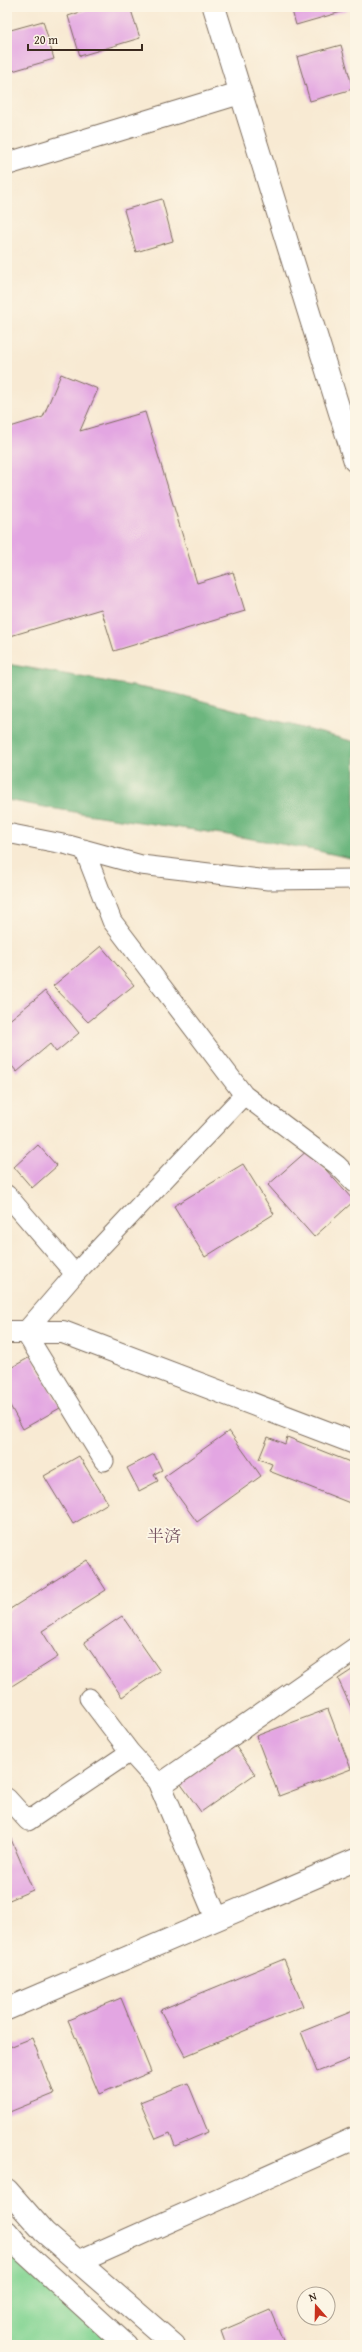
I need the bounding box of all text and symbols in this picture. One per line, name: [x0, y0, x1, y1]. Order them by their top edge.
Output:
scale bar: [28, 26, 142, 52]
text: 20 m: [34, 31, 58, 48]
district label: 半済: [147, 1523, 181, 1548]
north arrow: [296, 2286, 336, 2326]
text: N: [306, 2288, 319, 2305]

